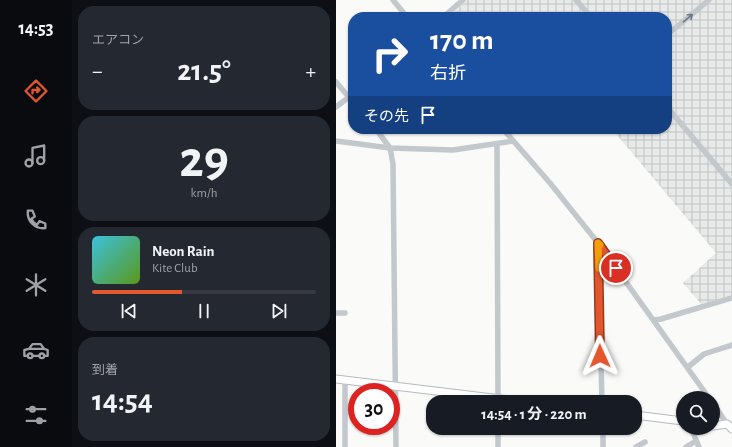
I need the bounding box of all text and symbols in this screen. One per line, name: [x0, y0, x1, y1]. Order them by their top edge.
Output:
one-way arrow: [683, 13, 693, 22]
text: 14:53: [18, 20, 54, 38]
text: 170 m: [430, 27, 494, 55]
icon: right: [364, 28, 416, 80]
text: エアコン: [92, 34, 144, 47]
text: 21.5°: [177, 56, 231, 86]
text: −: [92, 60, 103, 82]
text: +: [305, 60, 316, 82]
text: 右折: [430, 65, 466, 83]
icon: directions: [22, 77, 50, 105]
icon: arrive: [417, 104, 439, 126]
text: その先: [364, 109, 409, 124]
text: 29: [179, 134, 229, 186]
icon: music: [22, 142, 50, 170]
text: km/h: [191, 187, 217, 200]
icon: phone: [22, 206, 50, 234]
text: Neon Rain: [152, 244, 214, 259]
pin: [599, 251, 633, 285]
icon: arrive: [605, 257, 627, 279]
text: Kite Club: [152, 262, 198, 275]
icon: climate: [22, 271, 50, 299]
icon: previous: [118, 300, 140, 322]
icon: pause: [193, 300, 215, 322]
icon: next: [268, 300, 290, 322]
position arrow: [579, 335, 621, 377]
icon: car: [22, 336, 50, 364]
text: 到着: [92, 364, 118, 377]
speed limit sign: 30: [348, 383, 400, 435]
text: 14:54: [92, 386, 153, 416]
map controls: [676, 391, 720, 435]
button: search: [676, 391, 720, 435]
icon: filters: [22, 401, 50, 429]
text: 14:54 · 1 分 · 220 m: [481, 407, 587, 422]

